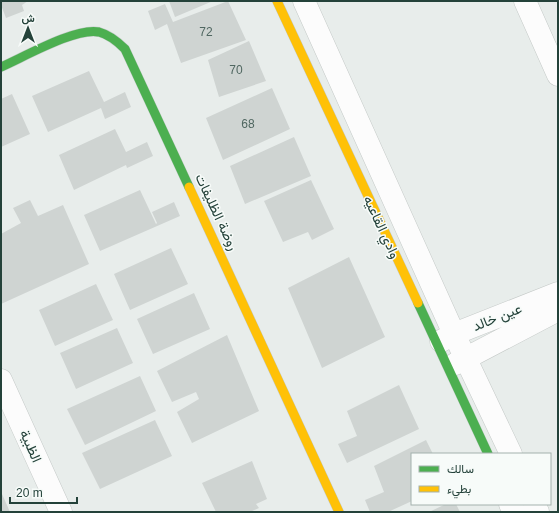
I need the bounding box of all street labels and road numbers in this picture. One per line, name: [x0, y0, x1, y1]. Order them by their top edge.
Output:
street label: روضة الظليفات: [191, 171, 242, 254]
street label: وادي القاعيه: [357, 193, 404, 263]
street label: عين خالد: [470, 300, 524, 335]
street label: الظبية: [16, 427, 45, 465]

